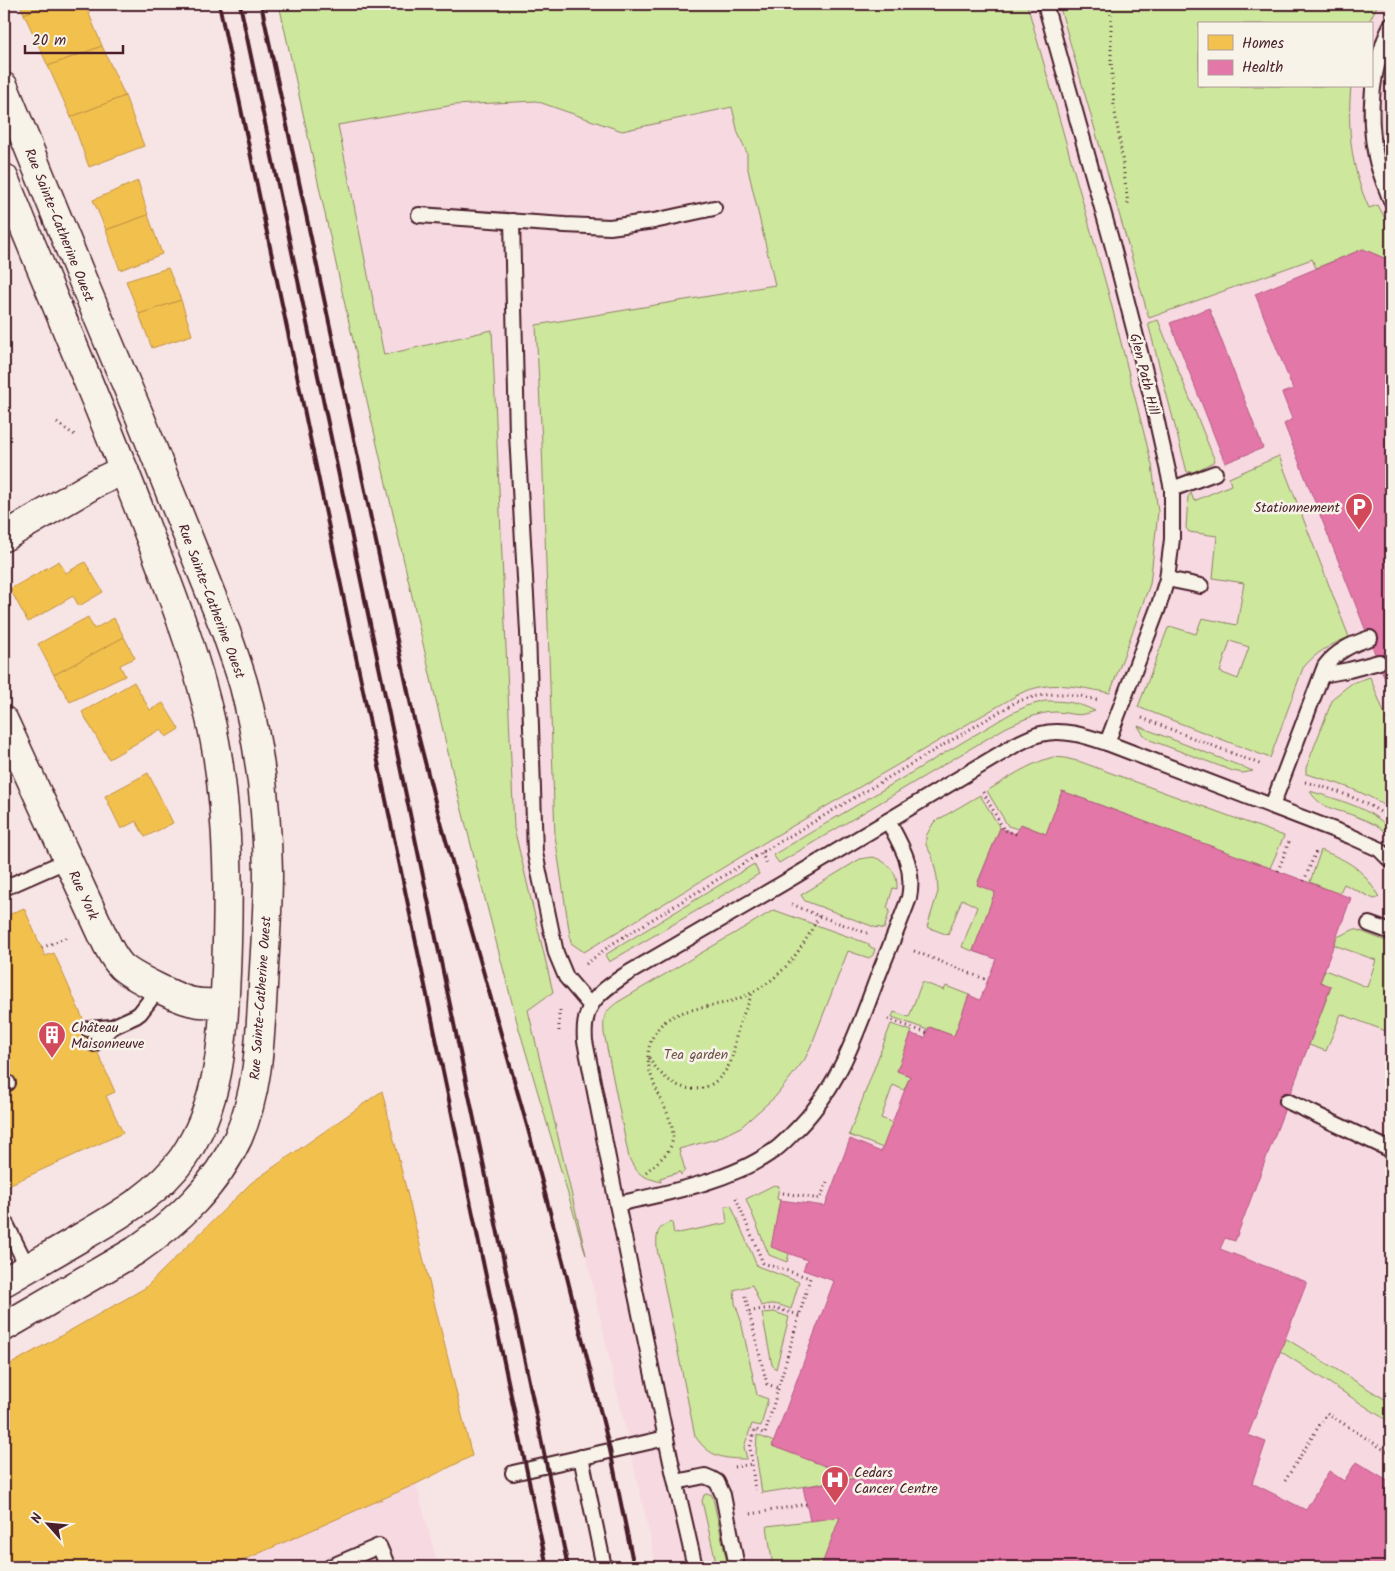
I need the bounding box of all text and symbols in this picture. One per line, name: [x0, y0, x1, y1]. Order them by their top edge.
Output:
scale bar: [25, 22, 122, 54]
legend: [1198, 22, 1372, 88]
text: 20 m: [32, 29, 66, 53]
text: Homes: [1242, 32, 1285, 56]
text: Health: [1242, 56, 1283, 80]
street label: Rue Sainte-Catherine Ouest: [18, 145, 100, 306]
street label: Glen Path Hill: [1123, 331, 1165, 418]
parking icon: Stationnement: [1344, 492, 1374, 531]
place label: Stationnement: [1254, 497, 1341, 519]
street label: Rue Sainte-Catherine Ouest: [171, 521, 251, 683]
street label: Rue York: [62, 867, 104, 924]
street label: Rue Sainte-Catherine Ouest: [244, 915, 278, 1081]
place label: Château Maisonneuve: [71, 1017, 145, 1055]
building icon: Château Maisonneuve: [37, 1020, 67, 1059]
park label: Tea garden: [664, 1044, 728, 1066]
place label: Cedars Cancer Centre: [854, 1462, 938, 1500]
hospital icon: Cedars Cancer Centre: [820, 1465, 850, 1504]
north arrow: [22, 1498, 72, 1548]
text: N: [25, 1509, 49, 1527]

